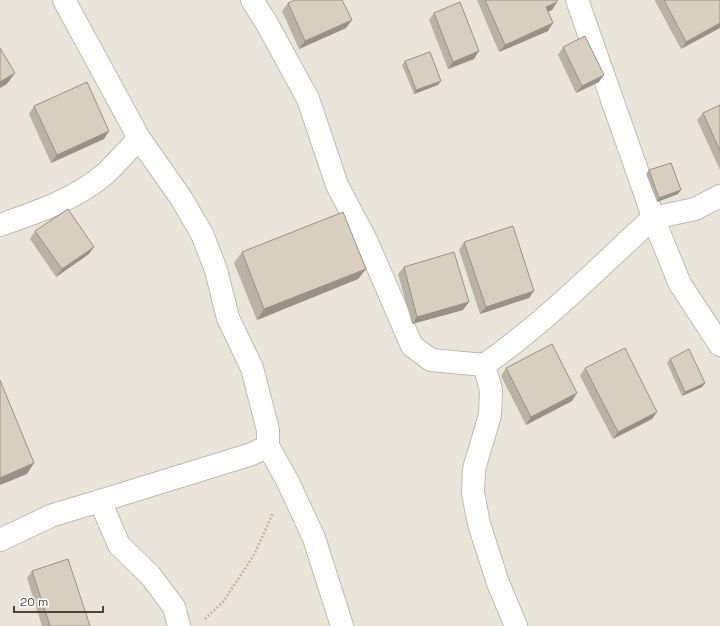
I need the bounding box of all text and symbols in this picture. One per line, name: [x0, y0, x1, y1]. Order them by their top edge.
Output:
scale bar: [14, 588, 103, 614]
text: 20 m: [20, 594, 48, 610]

